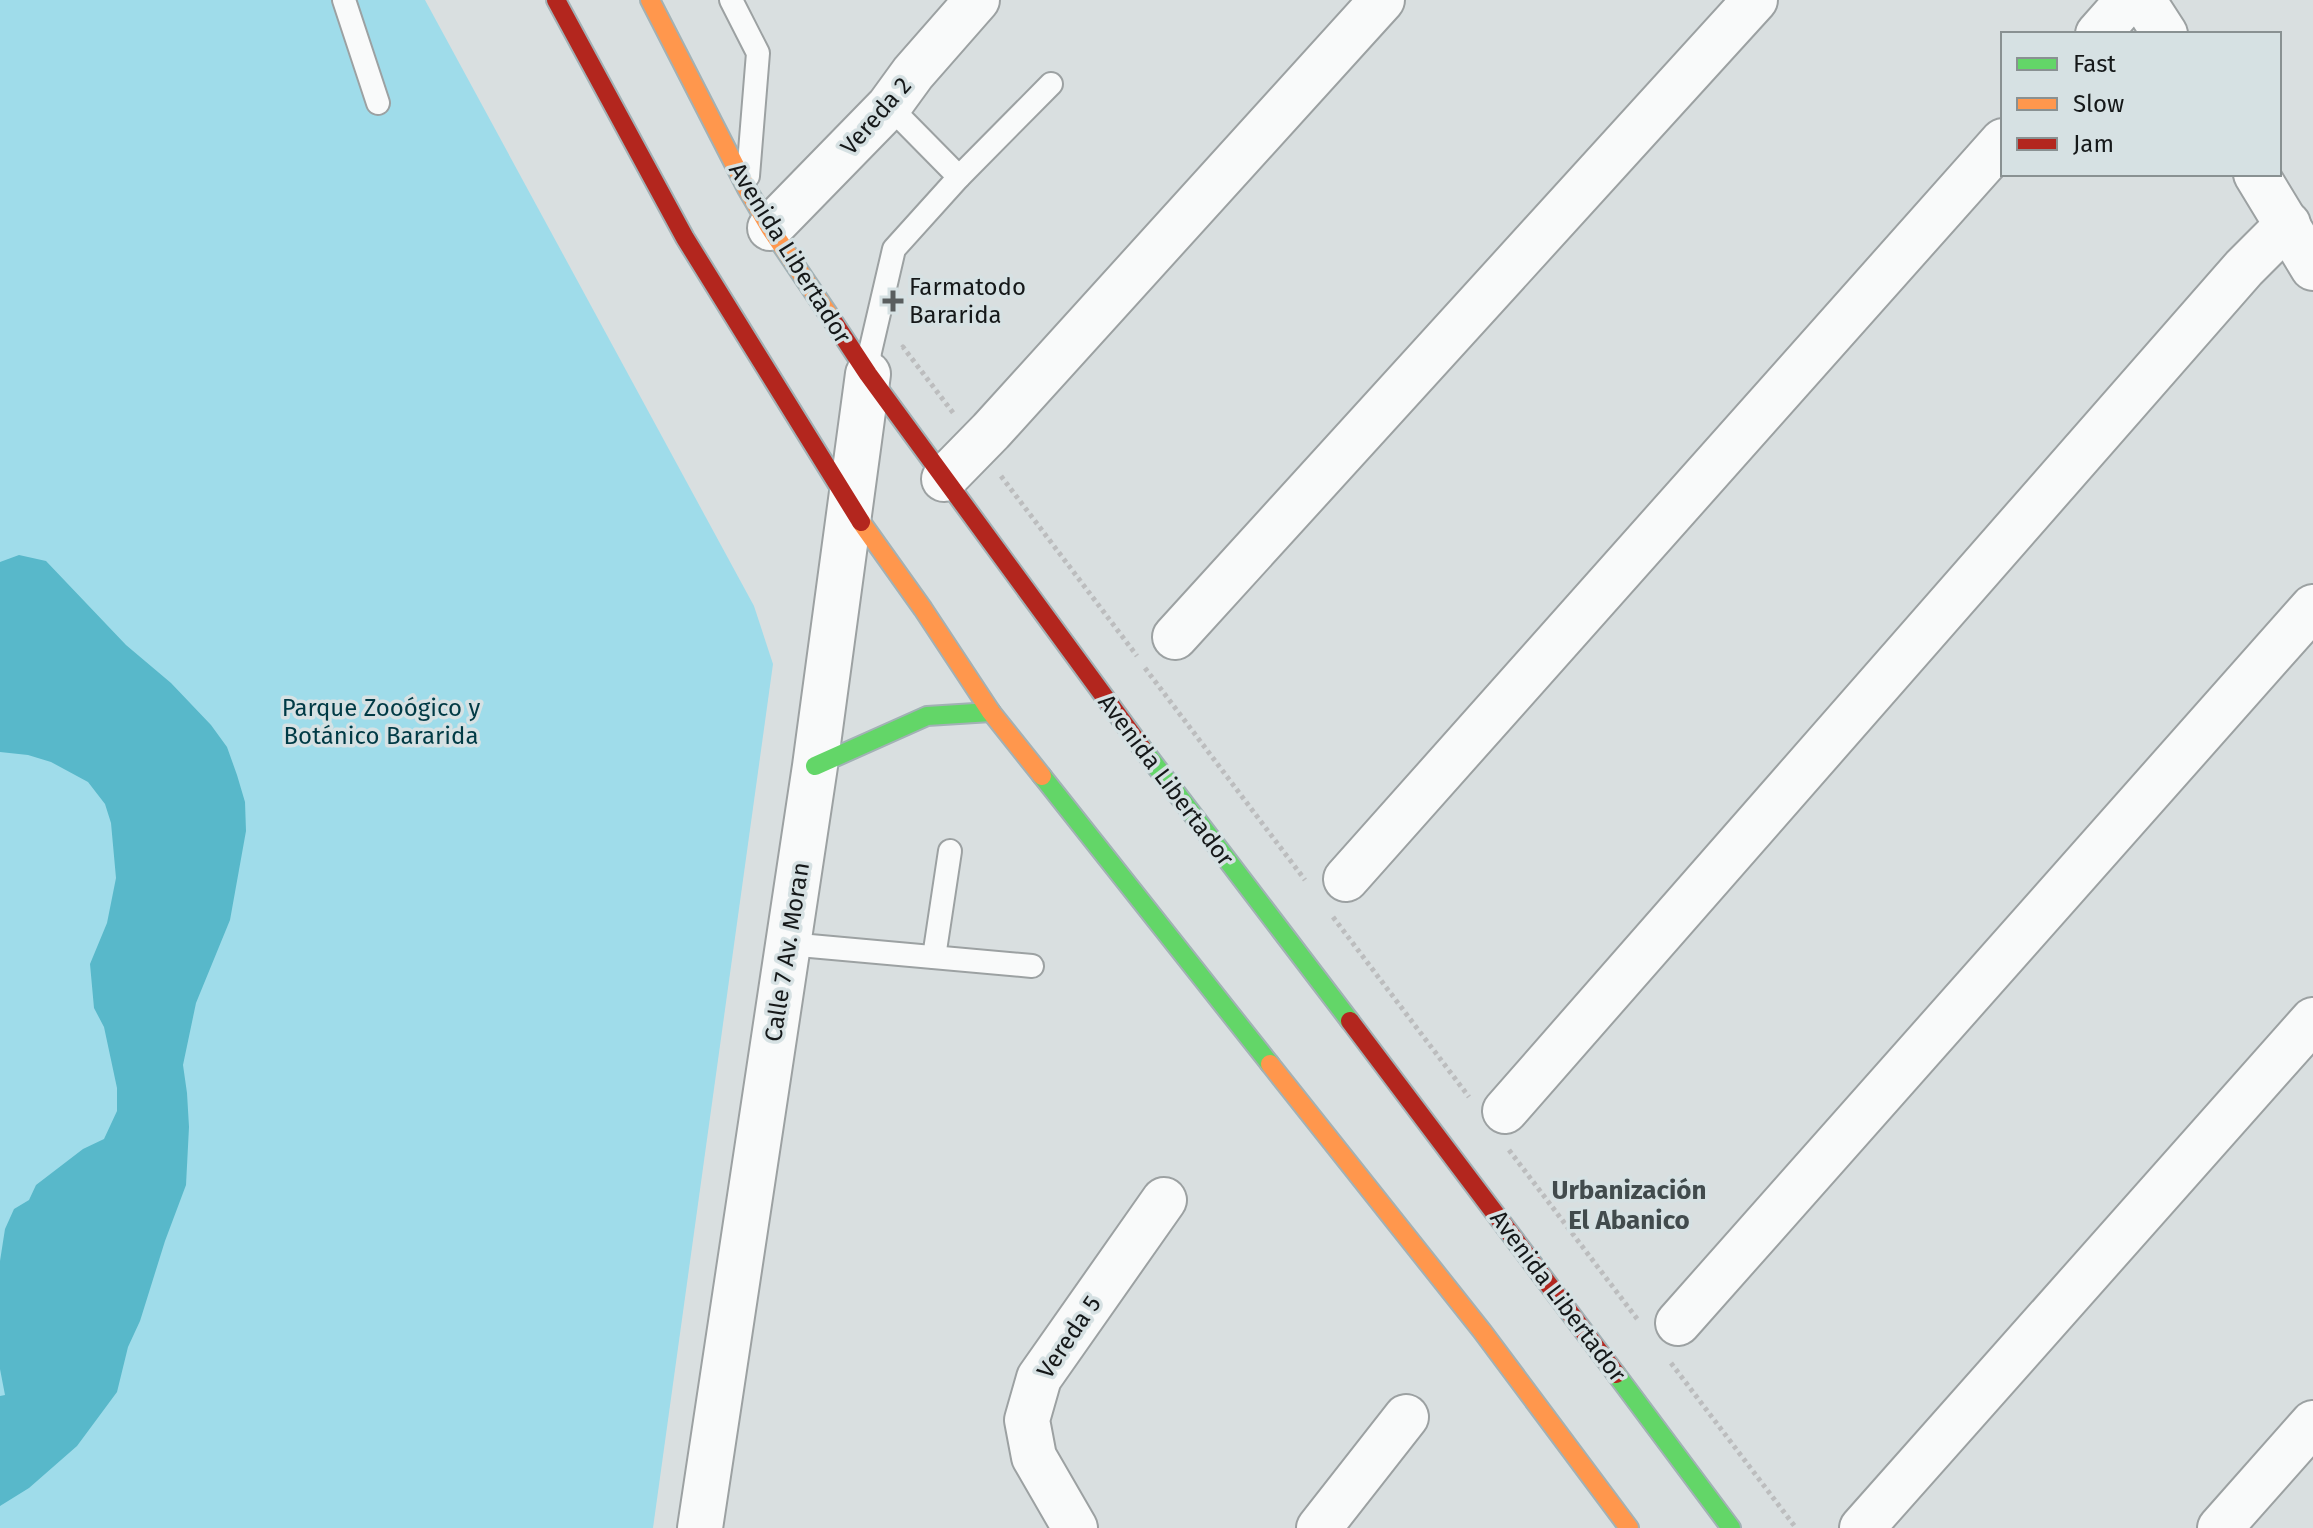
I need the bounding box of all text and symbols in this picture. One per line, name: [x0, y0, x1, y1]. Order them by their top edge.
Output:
legend: [2001, 32, 2281, 176]
text: Fast: [2073, 50, 2116, 78]
street label: Vereda 2: [835, 72, 917, 160]
text: Slow: [2073, 90, 2124, 118]
text: Jam: [2073, 130, 2114, 158]
street label: Avenida Libertador: [723, 158, 857, 349]
place label: Farmatodo Bararida: [909, 273, 1026, 329]
marker: Farmatodo Bararida: [884, 292, 902, 310]
street label: Avenida Libertador: [1092, 689, 1240, 872]
park label: Parque Zooógico y Botánico Bararida: [282, 694, 480, 750]
street label: Calle 7 Av. Moran: [759, 860, 815, 1044]
district label: Urbanización El Abanico: [1552, 1175, 1706, 1236]
street label: Avenida Libertador: [1484, 1205, 1632, 1388]
street label: Vereda 5: [1031, 1291, 1107, 1383]

